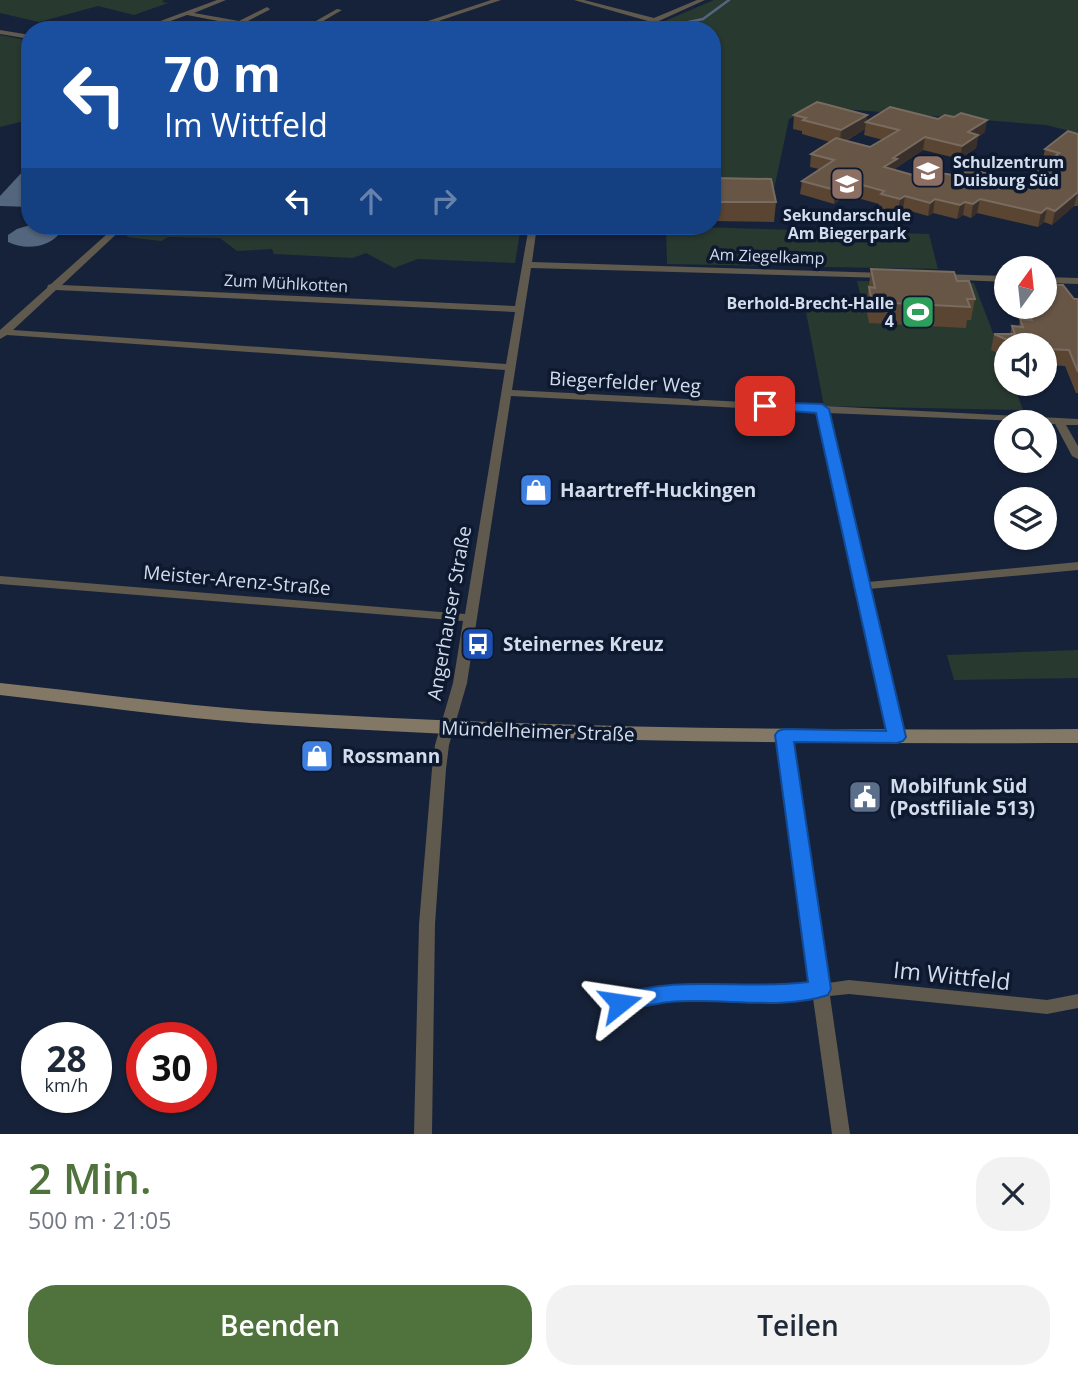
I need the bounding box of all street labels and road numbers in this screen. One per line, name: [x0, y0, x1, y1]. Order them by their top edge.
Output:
street label: Am Ziegelkamp: [709, 243, 825, 269]
street label: Zum Mühlkotten: [223, 269, 349, 297]
street label: Biegerfelder Weg: [548, 365, 702, 399]
street label: Angerhauser Straße: [421, 524, 477, 702]
street label: Meister-Arenz-Straße: [142, 559, 332, 601]
street label: Mündelheimer Straße: [441, 715, 635, 747]
street label: Im Wittfeld: [892, 953, 1012, 997]

